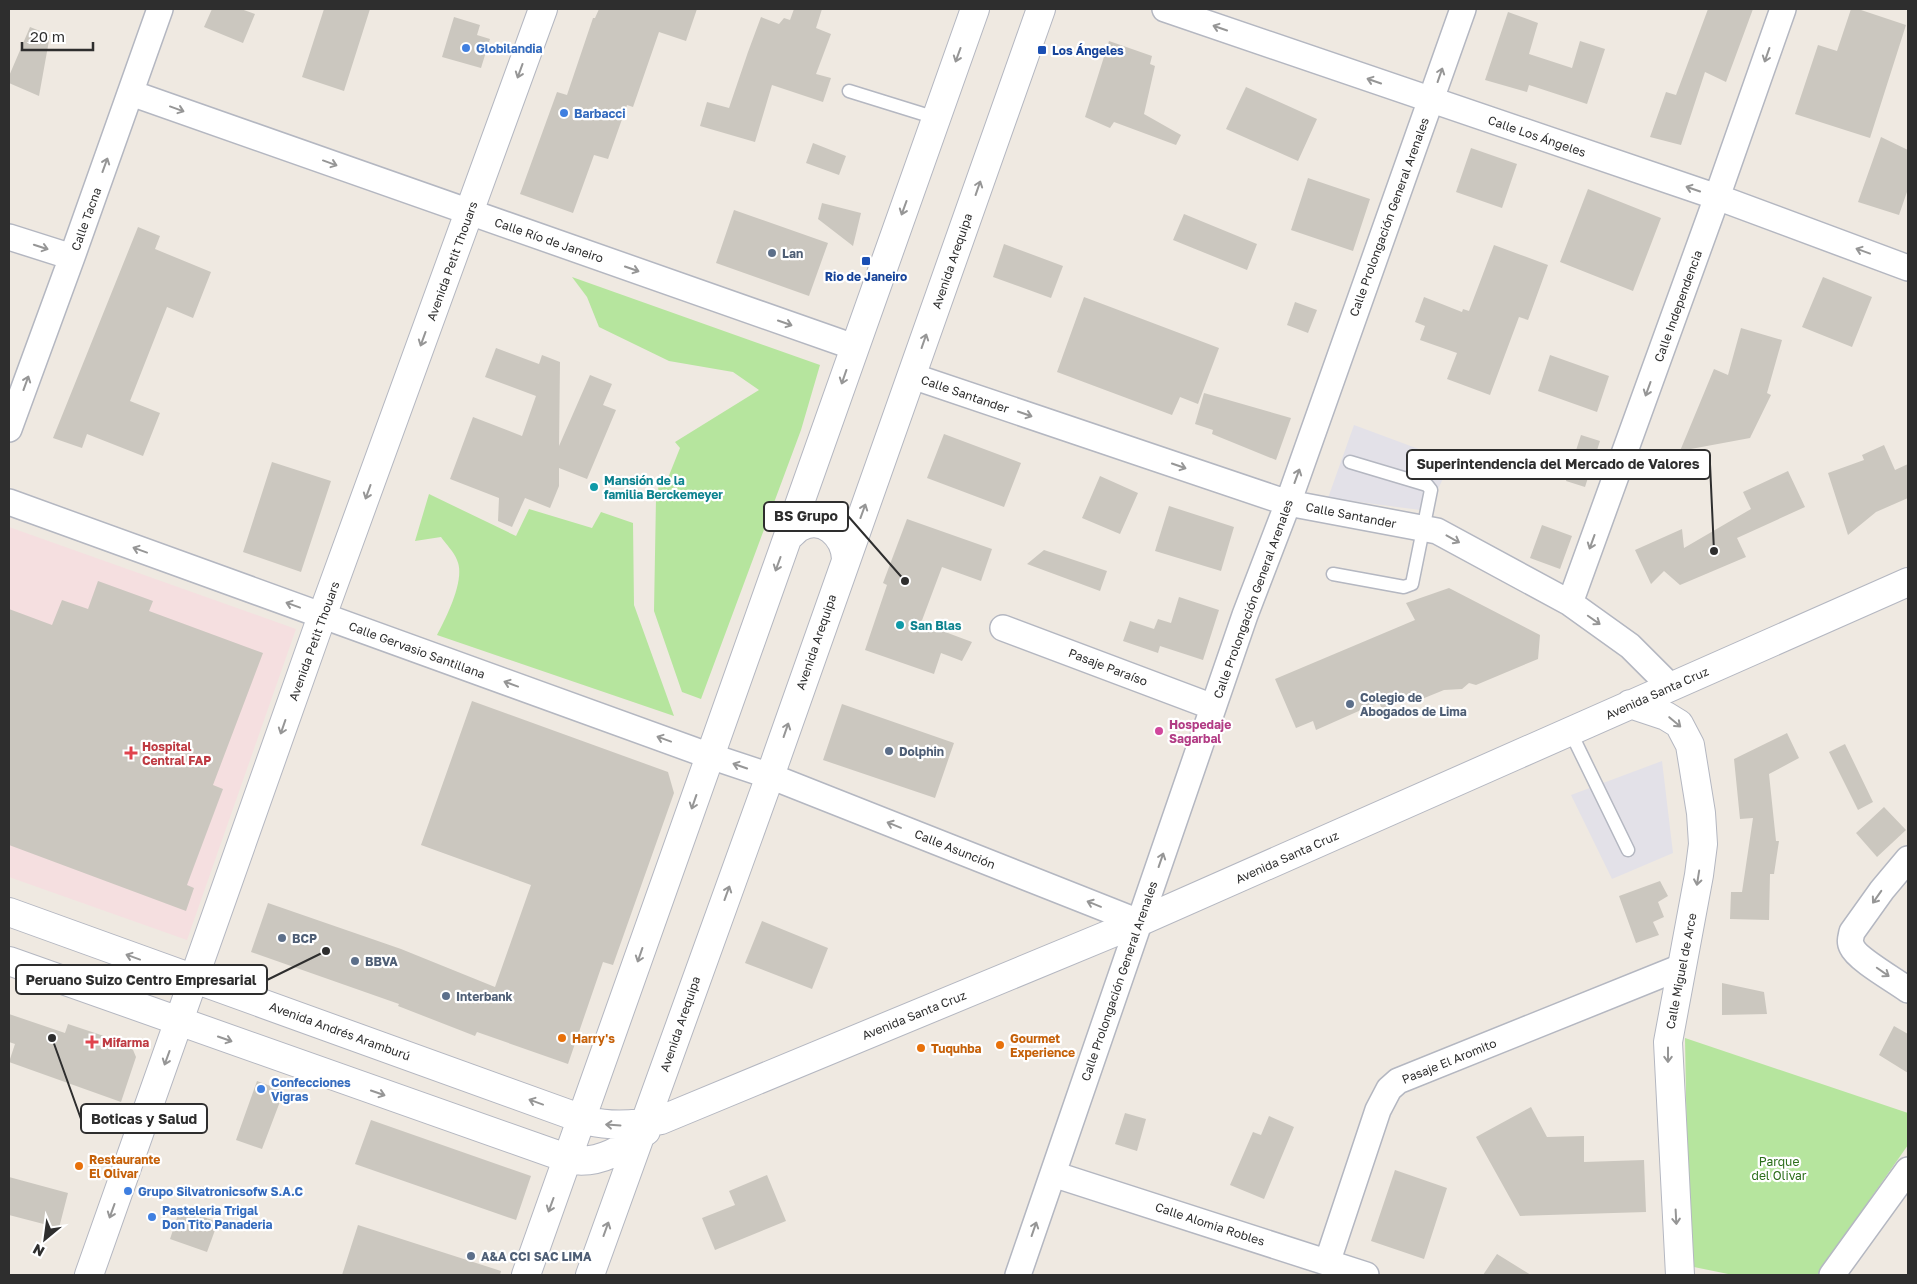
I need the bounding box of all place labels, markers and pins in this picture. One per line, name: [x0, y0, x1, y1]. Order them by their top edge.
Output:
place label: Globilandia: [476, 41, 543, 56]
marker: Globilandia: [460, 42, 472, 54]
place label: Los Ángeles: [1052, 43, 1124, 58]
marker: Los Ángeles: [1036, 44, 1048, 56]
place label: Barbacci: [574, 106, 626, 121]
marker: Barbacci: [558, 107, 570, 119]
place label: Lan: [782, 246, 803, 261]
marker: Lan: [766, 247, 778, 259]
marker: Rio de Janeiro: [860, 255, 872, 267]
place label: Rio de Janeiro: [825, 269, 907, 284]
callout: Superintendencia del Mercado de Valores: [1407, 450, 1710, 479]
place label: Mansión de la familia Berckemeyer: [604, 473, 723, 502]
marker: Mansión de la familia Berckemeyer: [588, 481, 600, 493]
callout: BS Grupo: [764, 502, 848, 531]
place label: San Blas: [910, 618, 962, 633]
marker: San Blas: [894, 619, 906, 631]
place label: Colegio de Abogados de Lima: [1360, 690, 1467, 719]
marker: Colegio de Abogados de Lima: [1344, 698, 1356, 710]
place label: Hospedaje Sagarbal: [1169, 717, 1231, 746]
marker: Hospedaje Sagarbal: [1153, 725, 1165, 737]
place label: Hospital Central FAP: [142, 739, 211, 768]
place label: Dolphin: [899, 744, 944, 759]
marker: Dolphin: [883, 745, 895, 757]
marker: Hospital Central FAP: [124, 746, 138, 760]
place label: BCP: [292, 931, 317, 946]
marker: BCP: [276, 932, 288, 944]
place label: BBVA: [365, 954, 398, 969]
marker: BBVA: [349, 955, 361, 967]
callout: Peruano Suizo Centro Empresarial: [16, 965, 267, 994]
place label: Interbank: [456, 989, 512, 1004]
marker: Interbank: [440, 990, 452, 1002]
place label: Harry's: [572, 1031, 615, 1046]
place label: Gourmet Experience: [1010, 1031, 1075, 1060]
marker: Harry's: [556, 1032, 568, 1044]
place label: Mifarma: [102, 1035, 149, 1050]
marker: Mifarma: [86, 1036, 98, 1048]
marker: Gourmet Experience: [994, 1039, 1006, 1051]
place label: Tuquhba: [931, 1041, 982, 1056]
marker: Tuquhba: [915, 1042, 927, 1054]
place label: Confecciones Vigras: [271, 1075, 351, 1104]
marker: Confecciones Vigras: [255, 1083, 267, 1095]
callout: Boticas y Salud: [81, 1104, 207, 1133]
place label: Restaurante El Olivar: [89, 1152, 160, 1181]
marker: Restaurante El Olivar: [73, 1160, 85, 1172]
place label: Grupo Silvatronicsofw S.A.C: [138, 1184, 304, 1199]
marker: Grupo Silvatronicsofw S.A.C: [122, 1185, 134, 1197]
place label: Pasteleria Trigal Don Tito Panaderia: [162, 1203, 273, 1232]
marker: Pasteleria Trigal Don Tito Panaderia: [146, 1211, 158, 1223]
place label: A&A CCI SAC LIMA: [481, 1249, 592, 1264]
marker: A&A CCI SAC LIMA: [465, 1250, 477, 1262]

